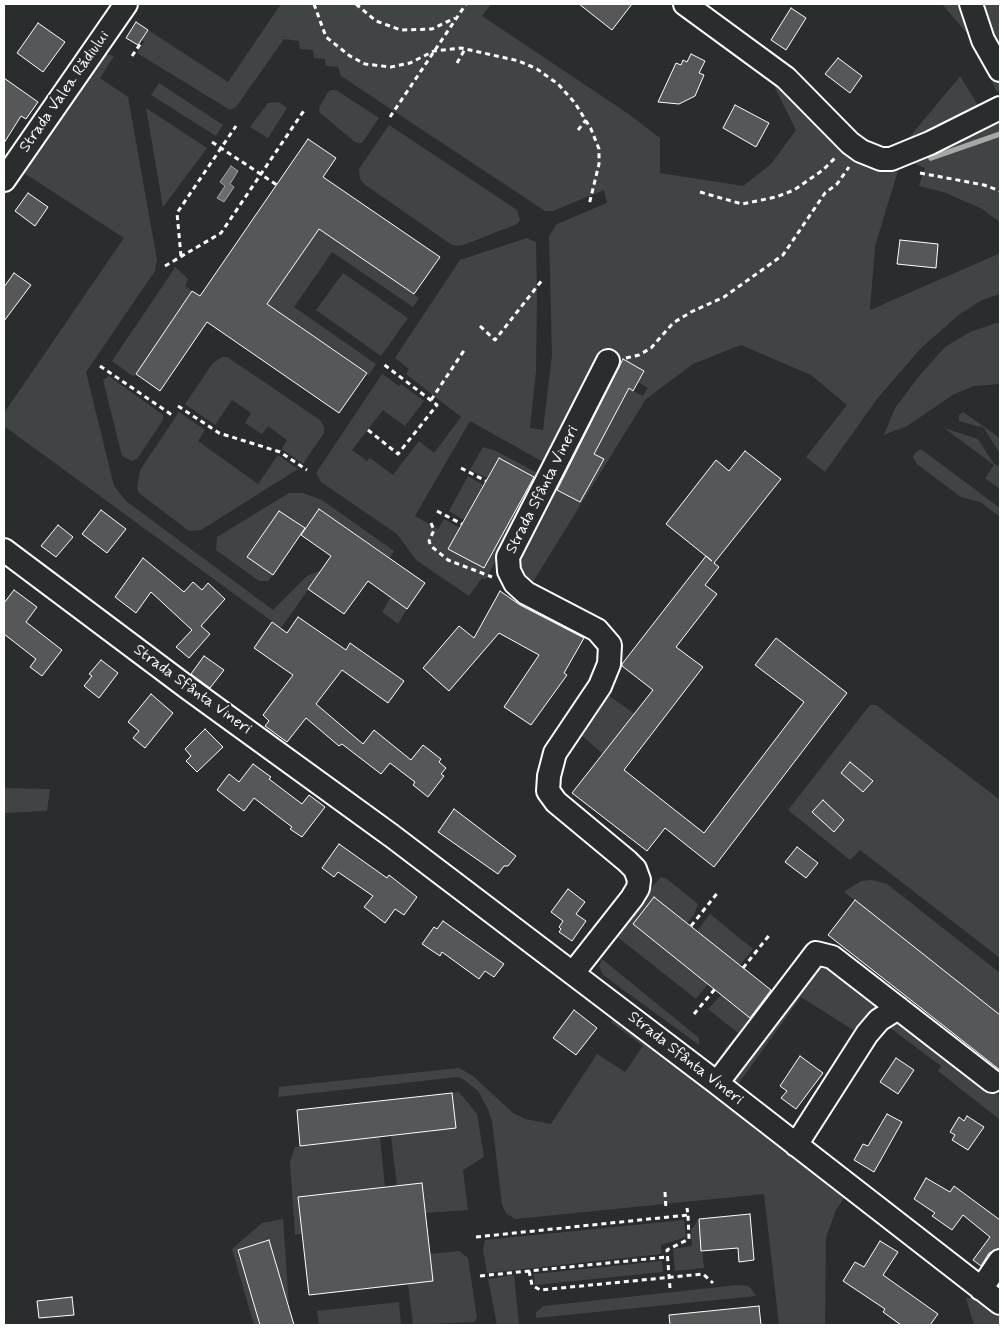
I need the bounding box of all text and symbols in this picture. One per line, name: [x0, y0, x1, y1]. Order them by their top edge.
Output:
street label: Strada Valea Rădiului: [16, 27, 114, 157]
street label: Strada Sfânta Vineri: [502, 423, 584, 557]
street label: Strada Sfânta Vineri: [129, 641, 255, 739]
street label: Strada Sfânta Vineri: [623, 1008, 747, 1110]

